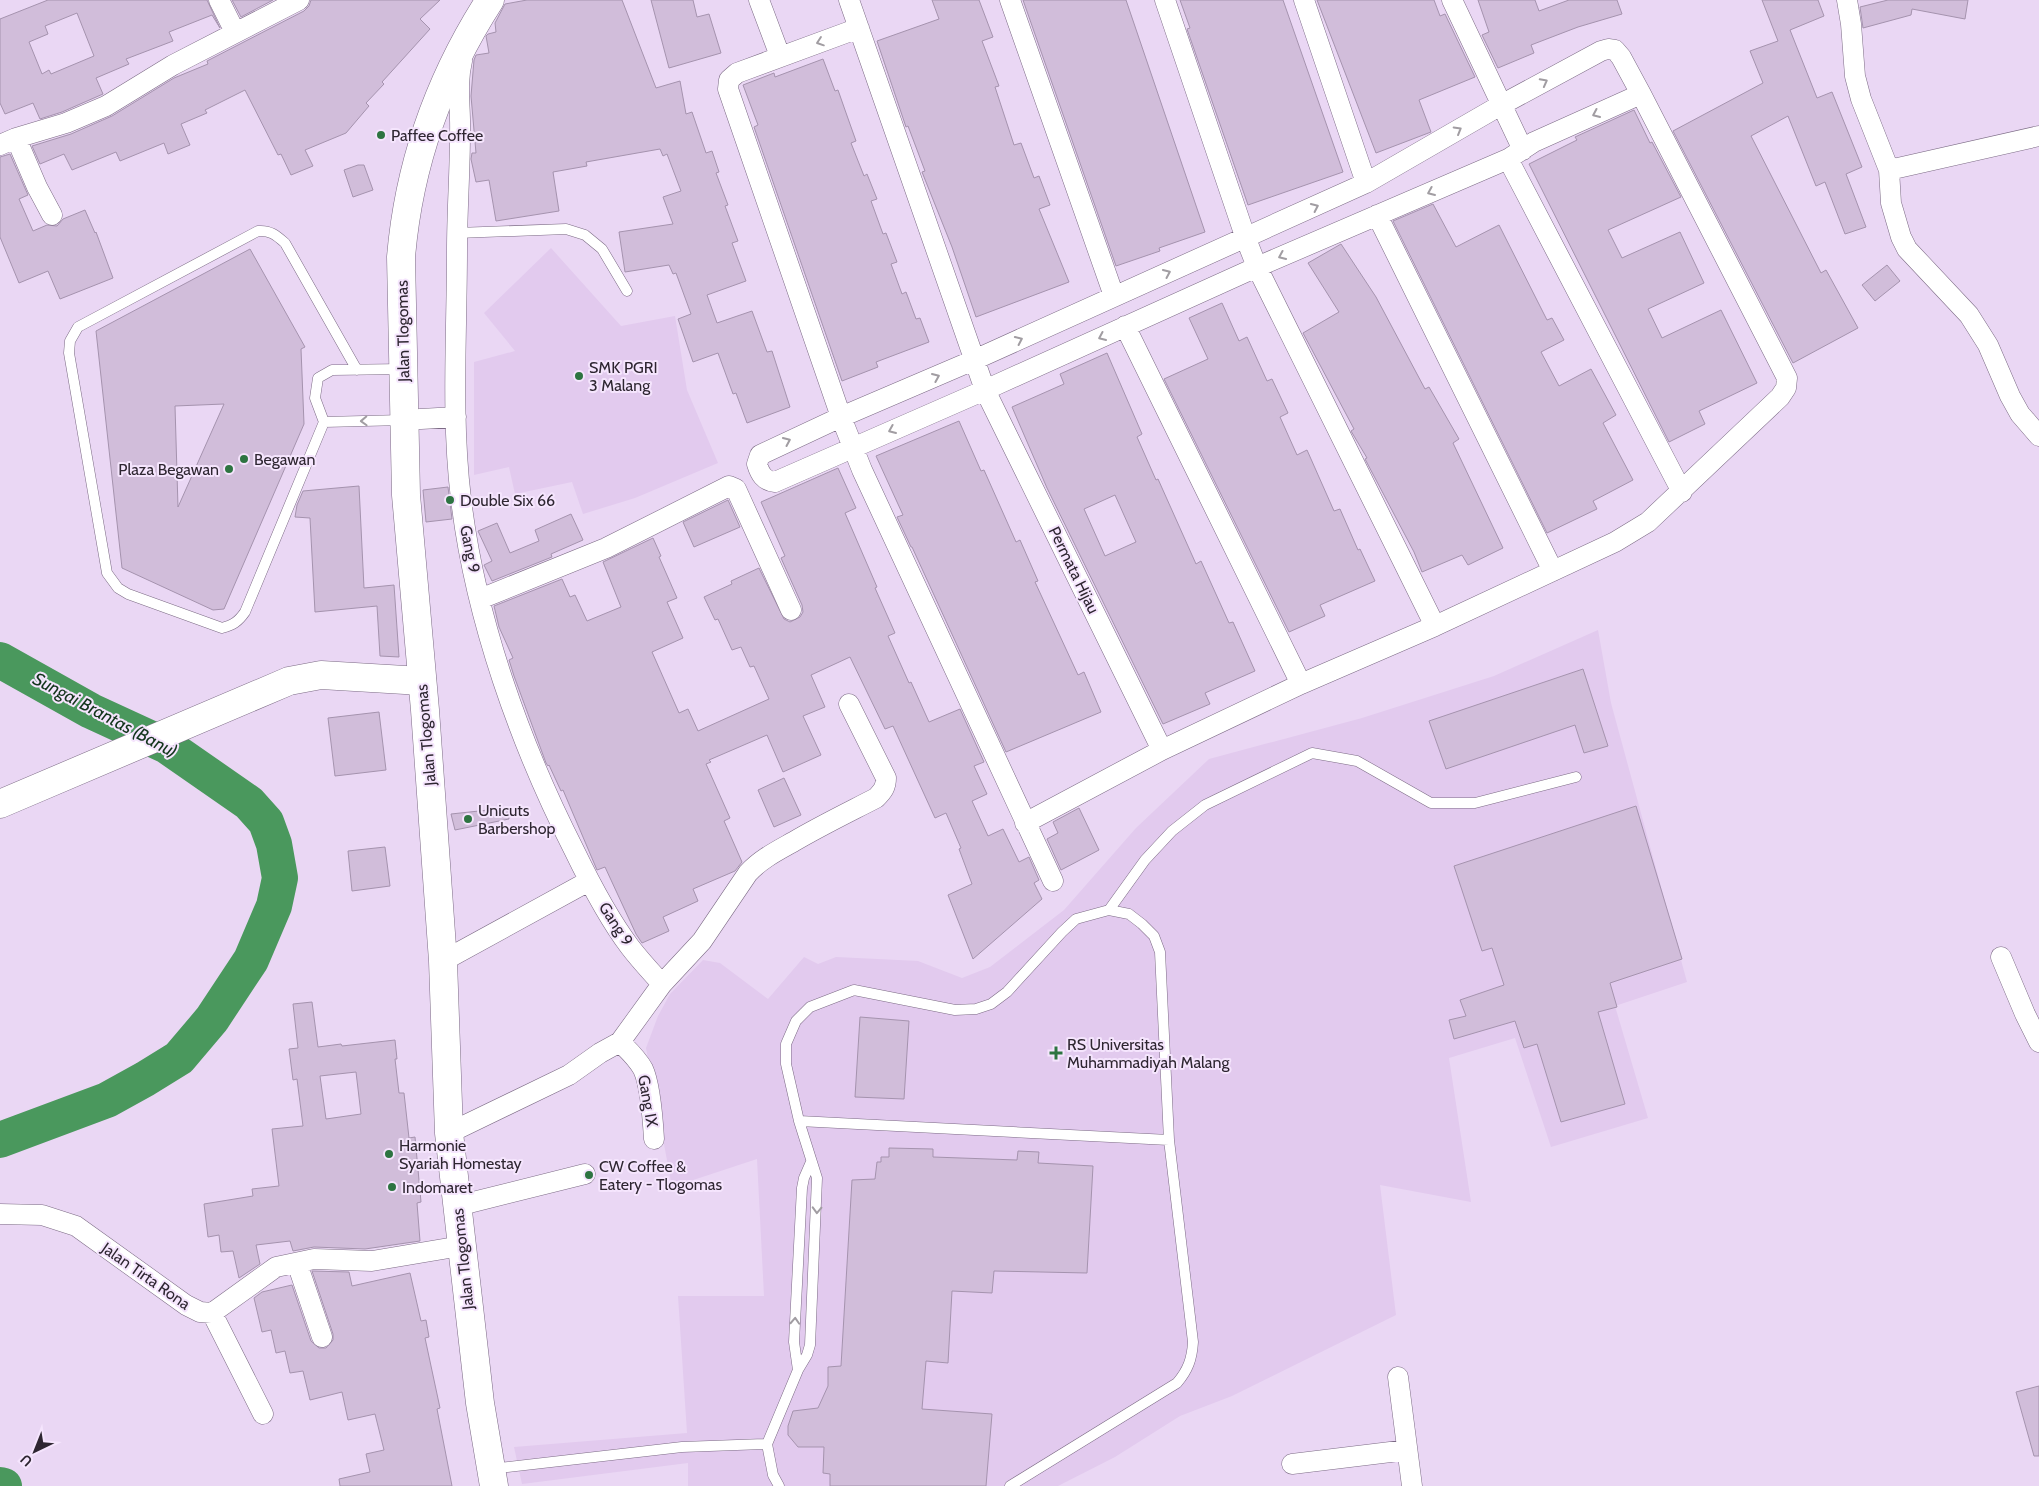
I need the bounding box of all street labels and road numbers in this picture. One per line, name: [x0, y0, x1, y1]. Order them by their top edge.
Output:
street label: Jalan Tlogomas: [393, 280, 413, 383]
street label: Permata Hijau: [1045, 523, 1103, 617]
street label: Gang 9: [456, 524, 484, 574]
street label: Jalan Tlogomas: [412, 683, 440, 787]
street label: Gang 9: [595, 899, 637, 949]
street label: Gang IX: [634, 1073, 662, 1129]
street label: Jalan Tlogomas: [448, 1207, 478, 1312]
street label: Jalan Tirta Rona: [97, 1238, 194, 1314]

